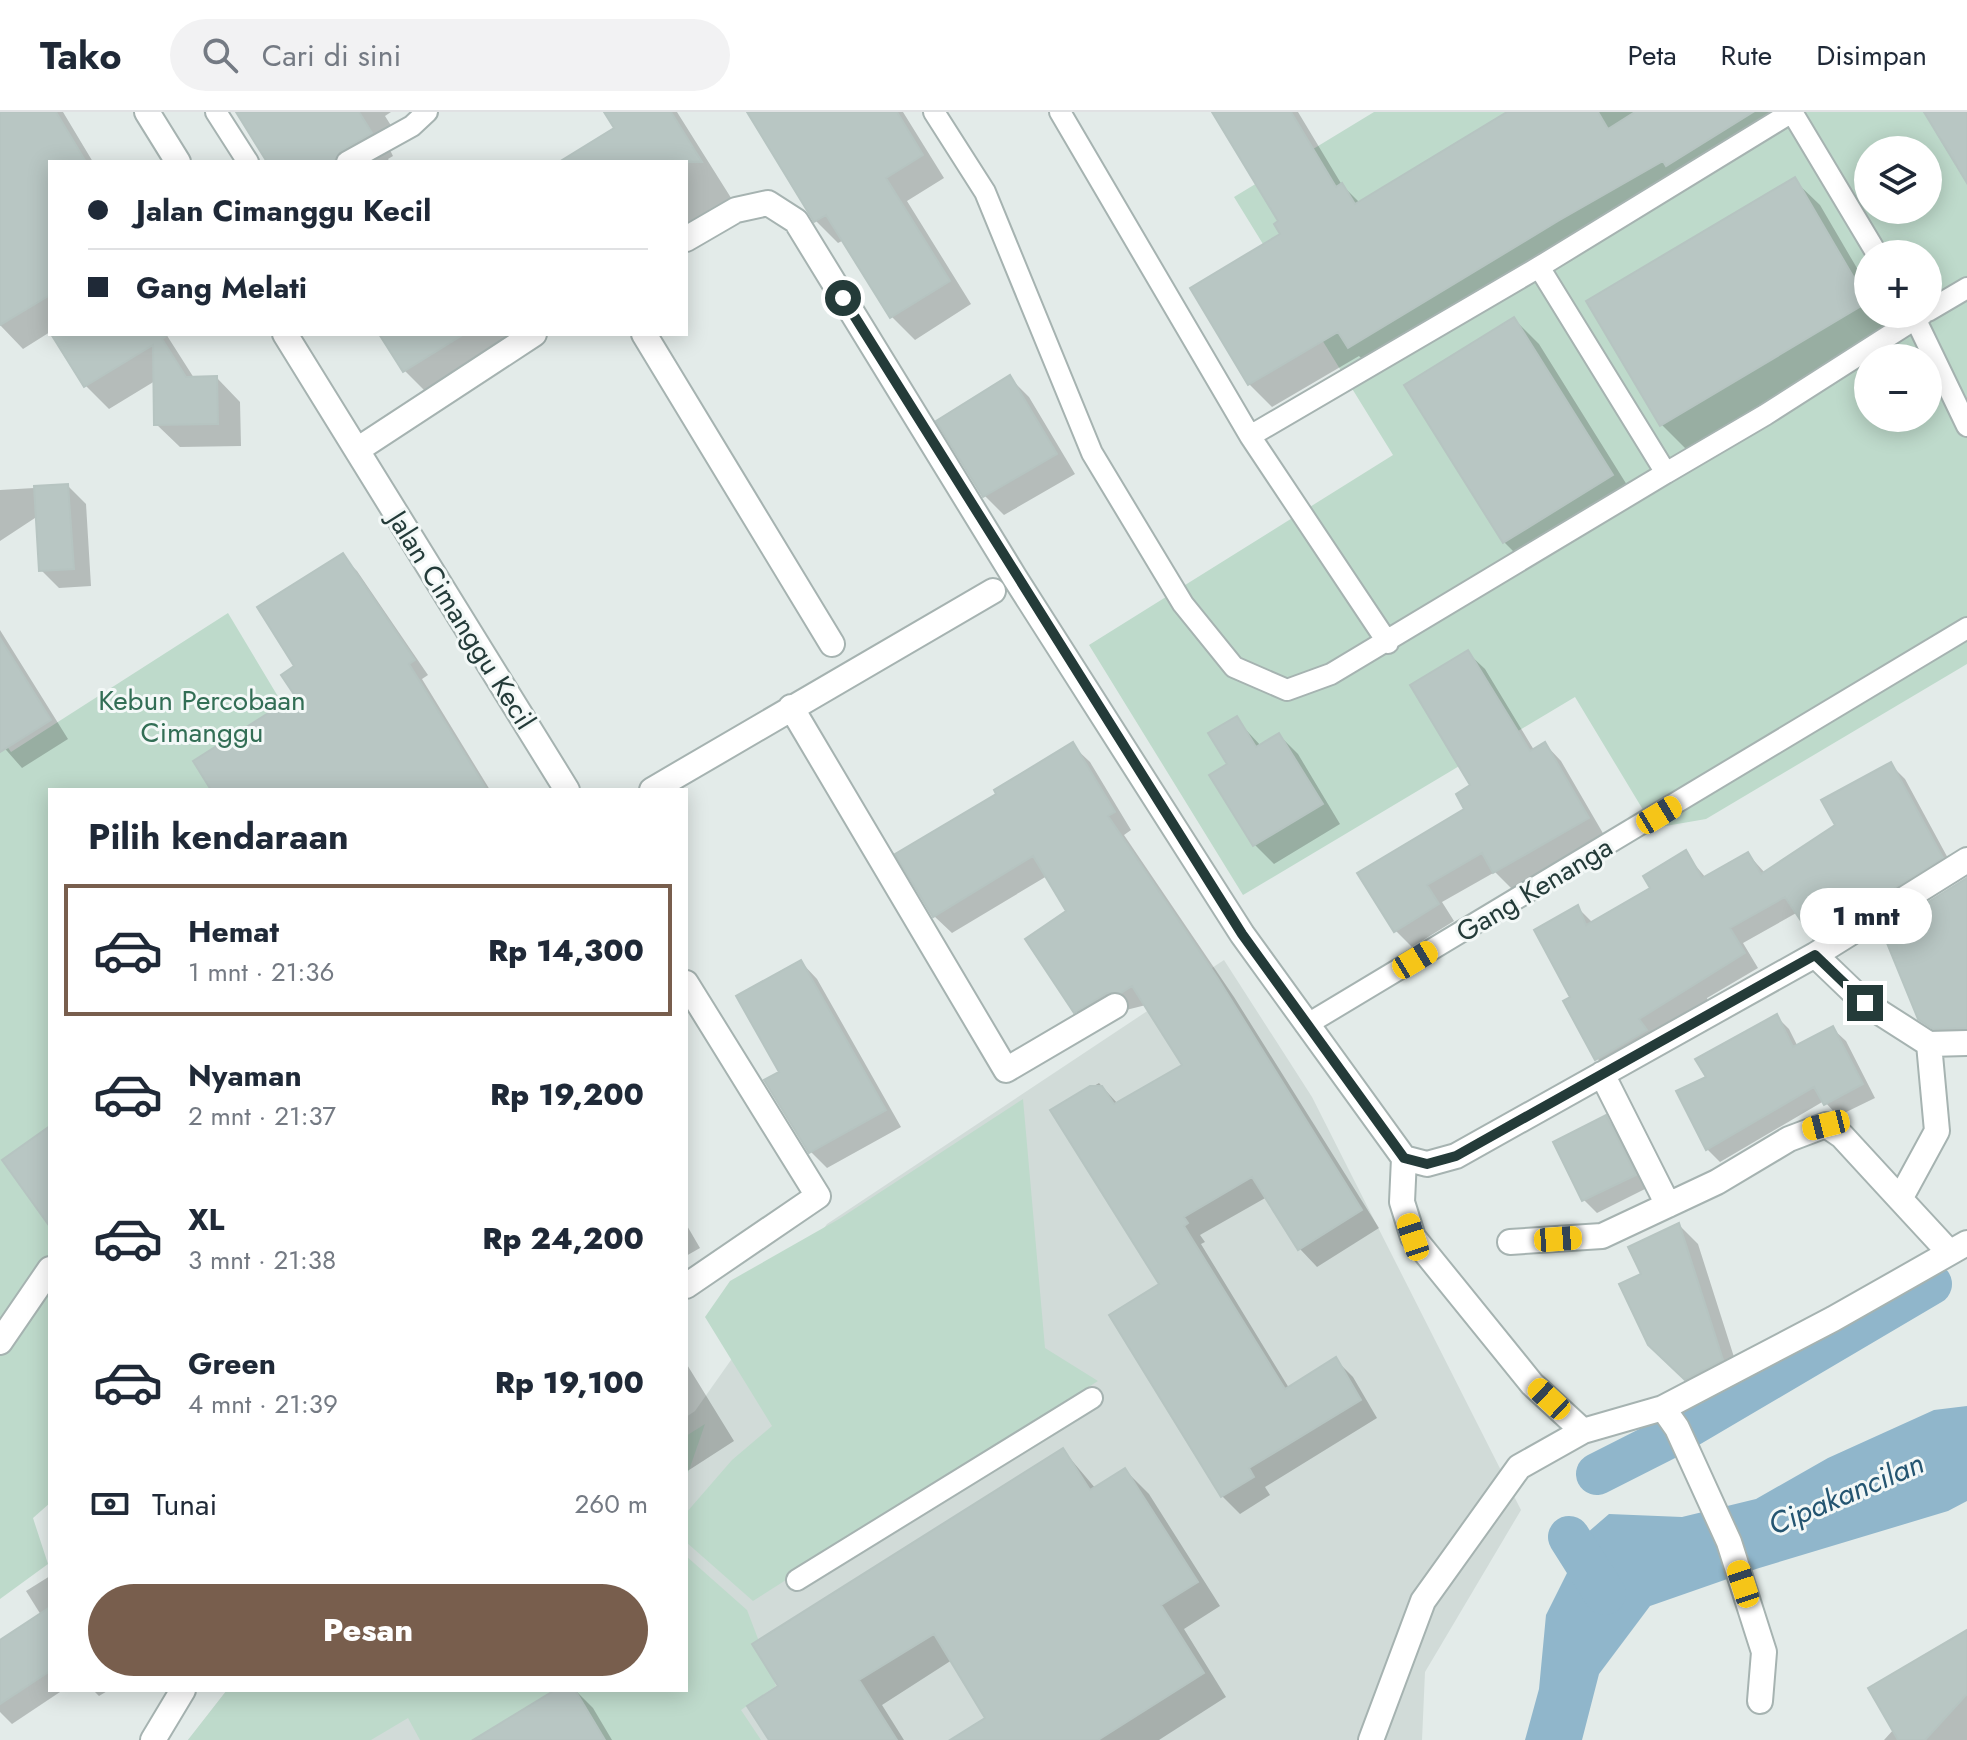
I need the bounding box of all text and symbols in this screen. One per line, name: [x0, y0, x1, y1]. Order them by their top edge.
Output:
search box: [170, 19, 730, 91]
text: Tako: [40, 28, 122, 83]
icon: search: [198, 33, 242, 77]
text: Cari di sini: [262, 34, 401, 77]
text: Peta: [1627, 35, 1677, 76]
text: Rute: [1721, 35, 1772, 76]
text: Disimpan: [1816, 35, 1927, 76]
map controls: [1854, 136, 1942, 432]
button: layers: [1854, 136, 1942, 224]
text: Jalan Cimanggu Kecil: [136, 189, 431, 232]
button: +: [1854, 240, 1942, 328]
text: Gang Melati: [136, 266, 307, 309]
route start: [825, 280, 861, 316]
button: −: [1854, 344, 1942, 432]
street label: Jalan Cimanggu Kecil: [376, 499, 546, 738]
park label: Kebun Percobaan Cimanggu: [98, 680, 306, 753]
car: [1632, 792, 1686, 838]
text: Pilih kendaraan: [88, 810, 349, 862]
street label: Gang Kenanga: [1448, 827, 1620, 952]
callout: 1 mnt: [1799, 887, 1931, 943]
text: 1 mnt: [1832, 897, 1900, 935]
text: Hemat: [188, 910, 279, 953]
icon: car: [92, 914, 164, 986]
text: Rp 14,300: [488, 929, 644, 972]
car: [1388, 937, 1442, 983]
text: 1 mnt · 21:36: [188, 953, 335, 991]
route end: [1847, 985, 1883, 1021]
text: Nyaman: [188, 1054, 302, 1097]
icon: car: [92, 1058, 164, 1130]
text: Rp 19,200: [490, 1073, 644, 1116]
text: 2 mnt · 21:37: [188, 1097, 336, 1135]
car: [1800, 1108, 1852, 1142]
text: XL: [188, 1198, 224, 1241]
icon: car: [92, 1202, 164, 1274]
car: [1394, 1210, 1432, 1264]
text: Rp 24,200: [482, 1217, 644, 1260]
car: [1533, 1225, 1583, 1253]
text: 3 mnt · 21:38: [188, 1241, 336, 1279]
text: Green: [188, 1342, 276, 1385]
icon: car: [92, 1346, 164, 1418]
text: Rp 19,100: [495, 1361, 644, 1404]
car: [1523, 1374, 1575, 1424]
text: 4 mnt · 21:39: [188, 1385, 338, 1423]
water label: Cipakancilan: [1761, 1441, 1930, 1546]
icon: cash: [88, 1482, 132, 1526]
text: Tunai: [152, 1483, 217, 1526]
text: 260 m: [575, 1485, 648, 1523]
car: [1724, 1557, 1762, 1611]
button: Pesan: [88, 1584, 648, 1676]

